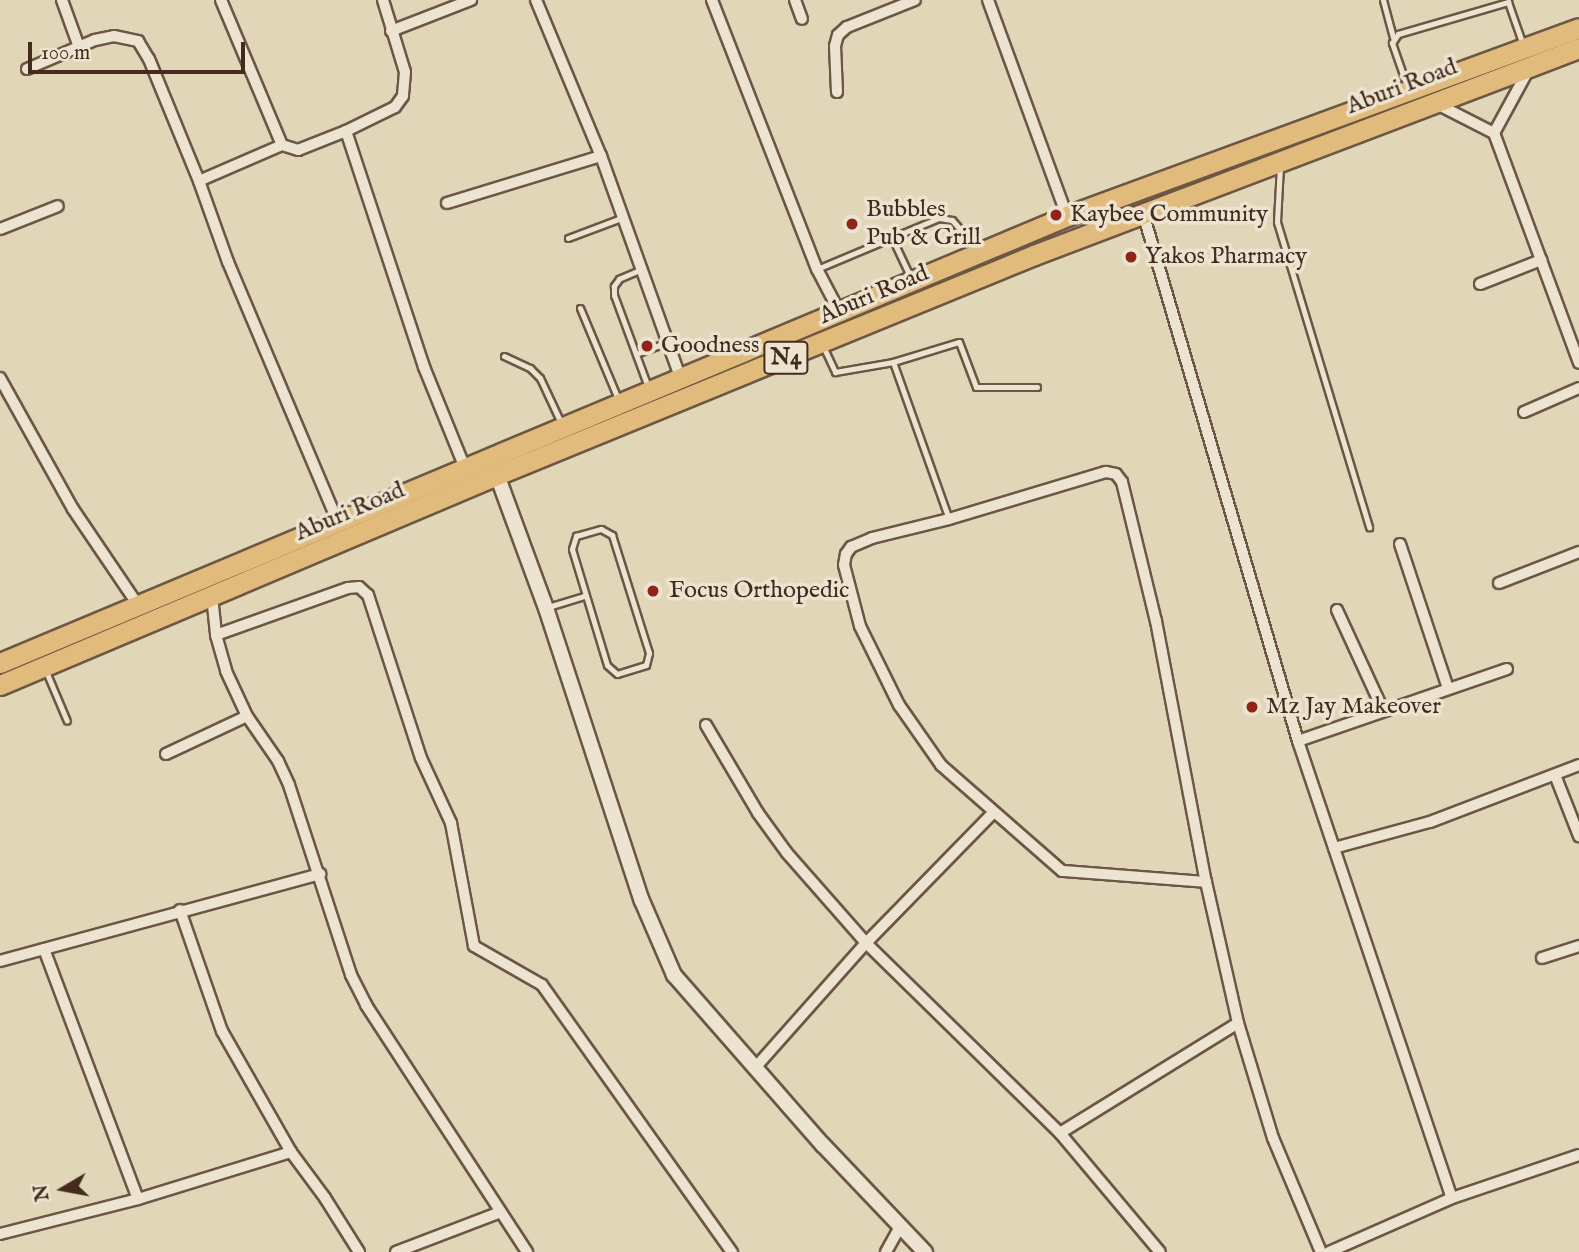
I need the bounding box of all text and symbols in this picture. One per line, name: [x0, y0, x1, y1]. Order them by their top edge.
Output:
scale bar: [32, 28, 248, 72]
text: 100 m: [41, 40, 90, 67]
street label: Aburi Road: [1343, 53, 1461, 121]
place label: Bubbles Pub & Grill: [866, 196, 981, 252]
place label: Kaybee Community: [1070, 201, 1268, 229]
marker: Kaybee Community: [1048, 207, 1064, 223]
marker: Bubbles Pub & Grill: [844, 216, 860, 232]
place label: Yakos Pharmacy: [1145, 243, 1307, 271]
marker: Yakos Pharmacy: [1123, 249, 1139, 265]
street label: Aburi Road: [815, 259, 933, 331]
place label: Goodness: [661, 332, 759, 360]
marker: Goodness: [639, 338, 655, 354]
road number: N4: [763, 338, 809, 378]
street label: Aburi Road: [291, 476, 409, 548]
place label: Focus Orthopedic: [669, 577, 849, 605]
marker: Focus Orthopedic: [643, 581, 663, 601]
place label: Mz Jay Makeover: [1266, 693, 1441, 721]
marker: Mz Jay Makeover: [1244, 699, 1260, 715]
north arrow: [28, 1154, 98, 1224]
text: N: [29, 1182, 56, 1203]

